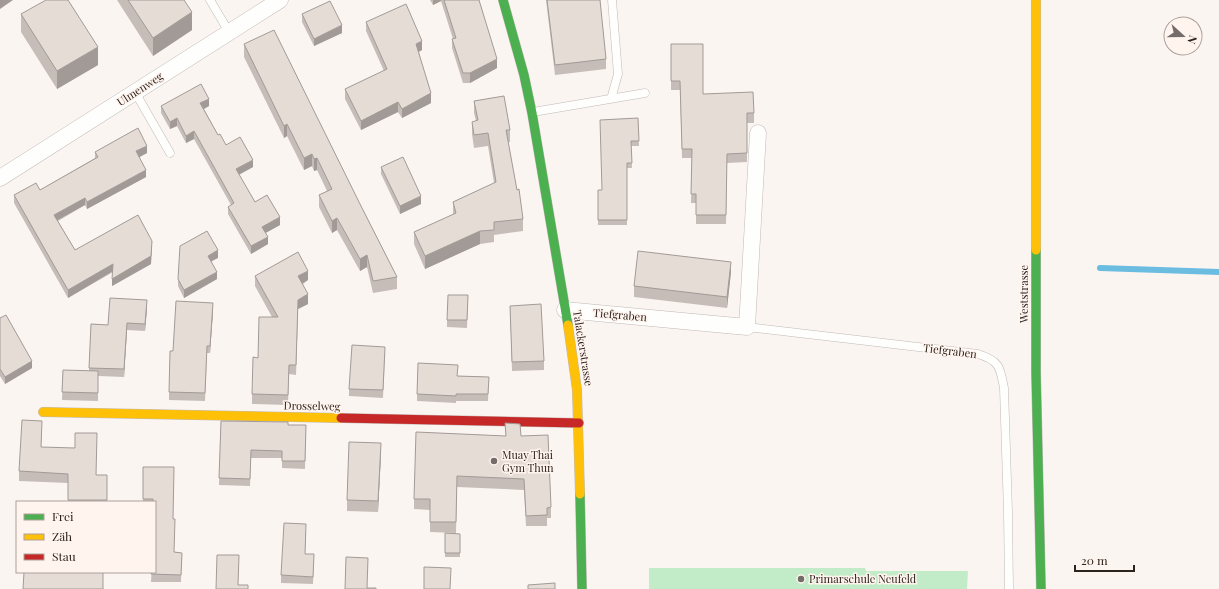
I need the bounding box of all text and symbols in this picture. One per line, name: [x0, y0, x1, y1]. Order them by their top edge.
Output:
north arrow: [1163, 16, 1203, 56]
text: N: [1184, 33, 1201, 46]
street label: Ulmenweg: [114, 68, 166, 109]
street label: Weststrasse: [1016, 264, 1031, 324]
street label: Tiefgraben: [593, 305, 648, 324]
street label: Talackerstrasse: [570, 309, 597, 388]
street label: Tiefgraben: [922, 340, 978, 361]
street label: Drosselweg: [283, 398, 341, 413]
place label: Muay Thai Gym Thun: [502, 447, 554, 475]
marker: Muay Thai Gym Thun: [489, 456, 499, 466]
legend: [16, 501, 156, 573]
text: Frei: [52, 508, 74, 524]
text: Zäh: [52, 528, 72, 544]
scale bar: [1075, 547, 1134, 573]
text: Stau: [52, 548, 76, 564]
text: 20 m: [1081, 552, 1108, 568]
place label: Primarschule Neufeld: [809, 571, 917, 586]
marker: Primarschule Neufeld: [796, 574, 806, 584]

